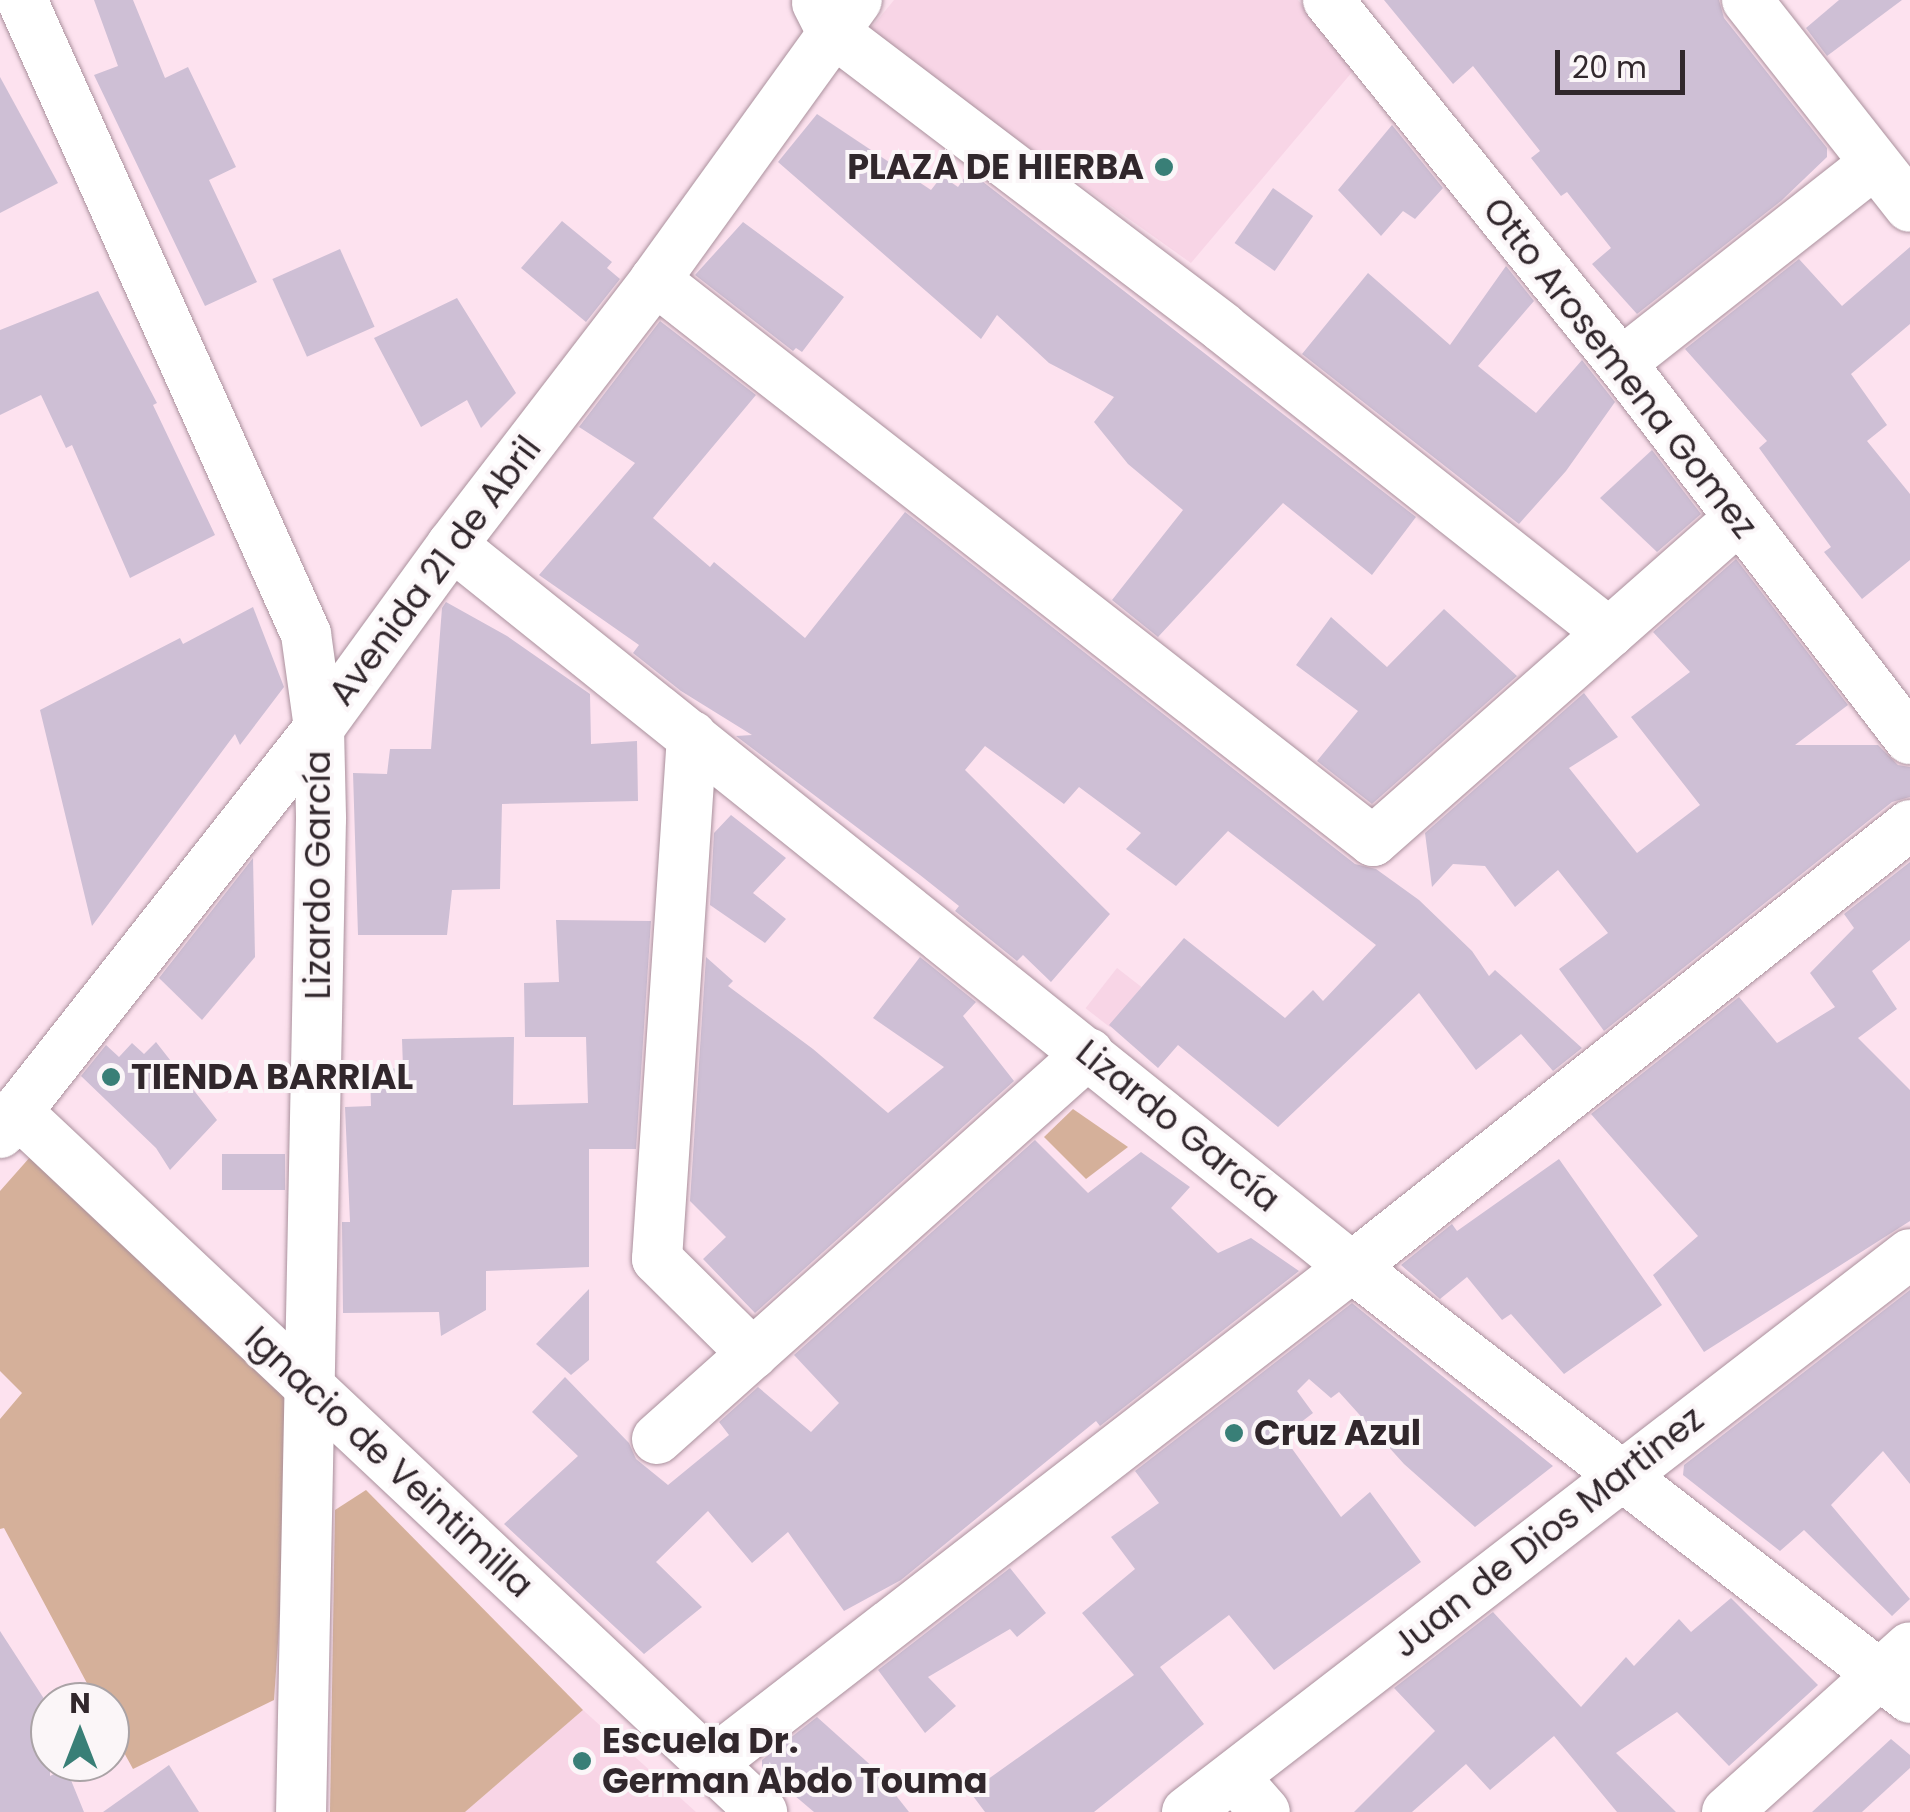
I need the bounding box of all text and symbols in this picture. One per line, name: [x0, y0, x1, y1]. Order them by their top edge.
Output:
scale bar: [1560, 30, 1690, 92]
text: 20 m: [1572, 46, 1647, 89]
place label: PLAZA DE HIERBA: [847, 146, 1144, 188]
marker: PLAZA DE HIERBA: [1153, 156, 1175, 178]
street label: Otto Arosemena Gomez: [1474, 190, 1766, 546]
street label: Avenida 21 de Abril: [320, 428, 550, 714]
street label: Lizardo García: [297, 750, 339, 1000]
street label: Lizardo García: [1068, 1031, 1288, 1221]
place label: TIENDA BARRIAL: [131, 1056, 413, 1098]
marker: TIENDA BARRIAL: [100, 1066, 122, 1088]
street label: Ignacio de Veintimilla: [236, 1318, 542, 1606]
street label: Juan de Dios Martinez: [1384, 1398, 1712, 1666]
place label: Cruz Azul: [1254, 1412, 1421, 1454]
marker: Cruz Azul: [1223, 1422, 1245, 1444]
north arrow: [30, 1682, 130, 1782]
text: N: [69, 1684, 91, 1723]
place label: Escuela Dr. German Abdo Touma: [602, 1720, 987, 1802]
marker: Escuela Dr. German Abdo Touma: [571, 1750, 593, 1772]

